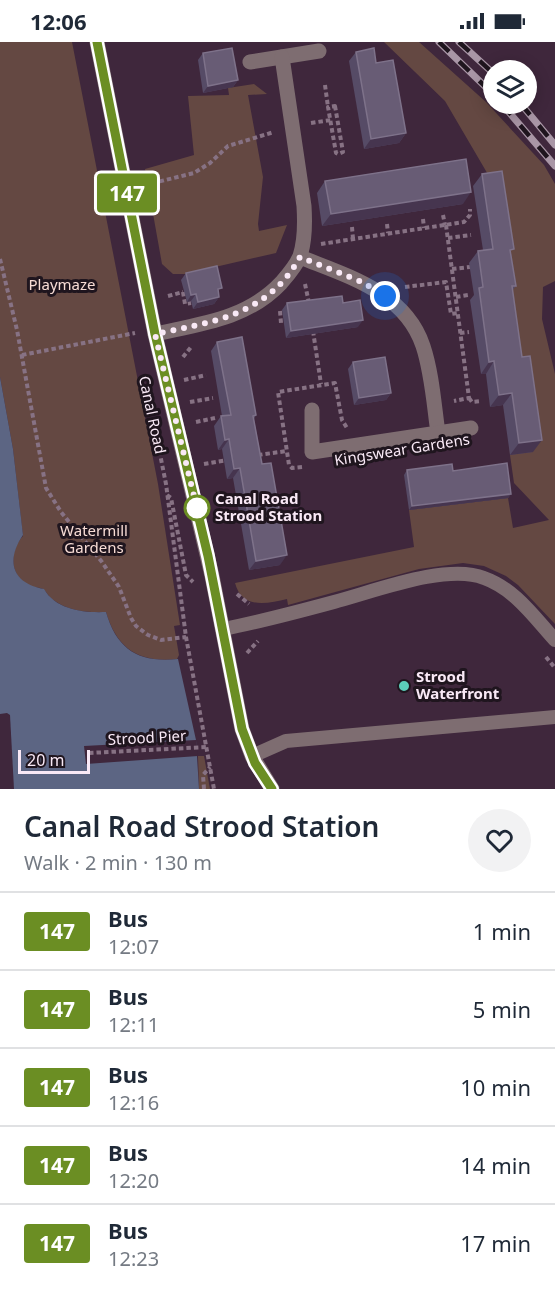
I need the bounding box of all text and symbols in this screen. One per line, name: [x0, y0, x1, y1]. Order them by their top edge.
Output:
text: 12:06: [30, 6, 87, 36]
map controls: [483, 60, 537, 114]
button: layers: [483, 60, 537, 114]
line badge: 147: [92, 174, 162, 212]
text: 147: [109, 179, 145, 207]
park label: Playmaze: [29, 274, 95, 294]
your location: [370, 281, 400, 311]
street label: Canal Road: [135, 374, 171, 456]
street label: Kingswear Gardens: [333, 428, 471, 470]
place label: Canal Road Strood Station: [215, 488, 322, 525]
marker: Canal Road Strood Station: [184, 495, 210, 521]
park label: Watermill Gardens: [60, 520, 128, 557]
place label: Strood Waterfront: [416, 666, 500, 703]
marker: Strood Waterfront: [397, 679, 411, 693]
street label: Strood Pier: [107, 725, 187, 749]
scale bar: [18, 747, 90, 774]
text: 20 m: [27, 749, 64, 771]
text: Canal Road Strood Station: [24, 807, 379, 845]
button: heart: [468, 809, 531, 872]
text: Walk · 2 min · 130 m: [24, 849, 212, 876]
text: Bus: [108, 903, 148, 933]
text: 1 min: [473, 916, 531, 946]
text: 147: [39, 917, 75, 945]
text: 12:07: [108, 933, 159, 960]
text: Bus: [108, 981, 148, 1011]
text: 5 min: [473, 994, 531, 1024]
text: 147: [39, 995, 75, 1023]
text: 12:11: [108, 1011, 159, 1038]
text: Bus: [108, 1059, 148, 1089]
text: 10 min: [460, 1072, 531, 1102]
text: 147: [39, 1073, 75, 1101]
text: 12:16: [108, 1089, 159, 1116]
text: Bus: [108, 1137, 148, 1167]
text: 14 min: [460, 1150, 531, 1180]
text: 147: [39, 1151, 75, 1179]
text: 12:20: [108, 1167, 159, 1194]
text: Bus: [108, 1215, 148, 1245]
text: 17 min: [460, 1228, 531, 1258]
text: 147: [39, 1229, 75, 1257]
text: 12:23: [108, 1245, 159, 1272]

